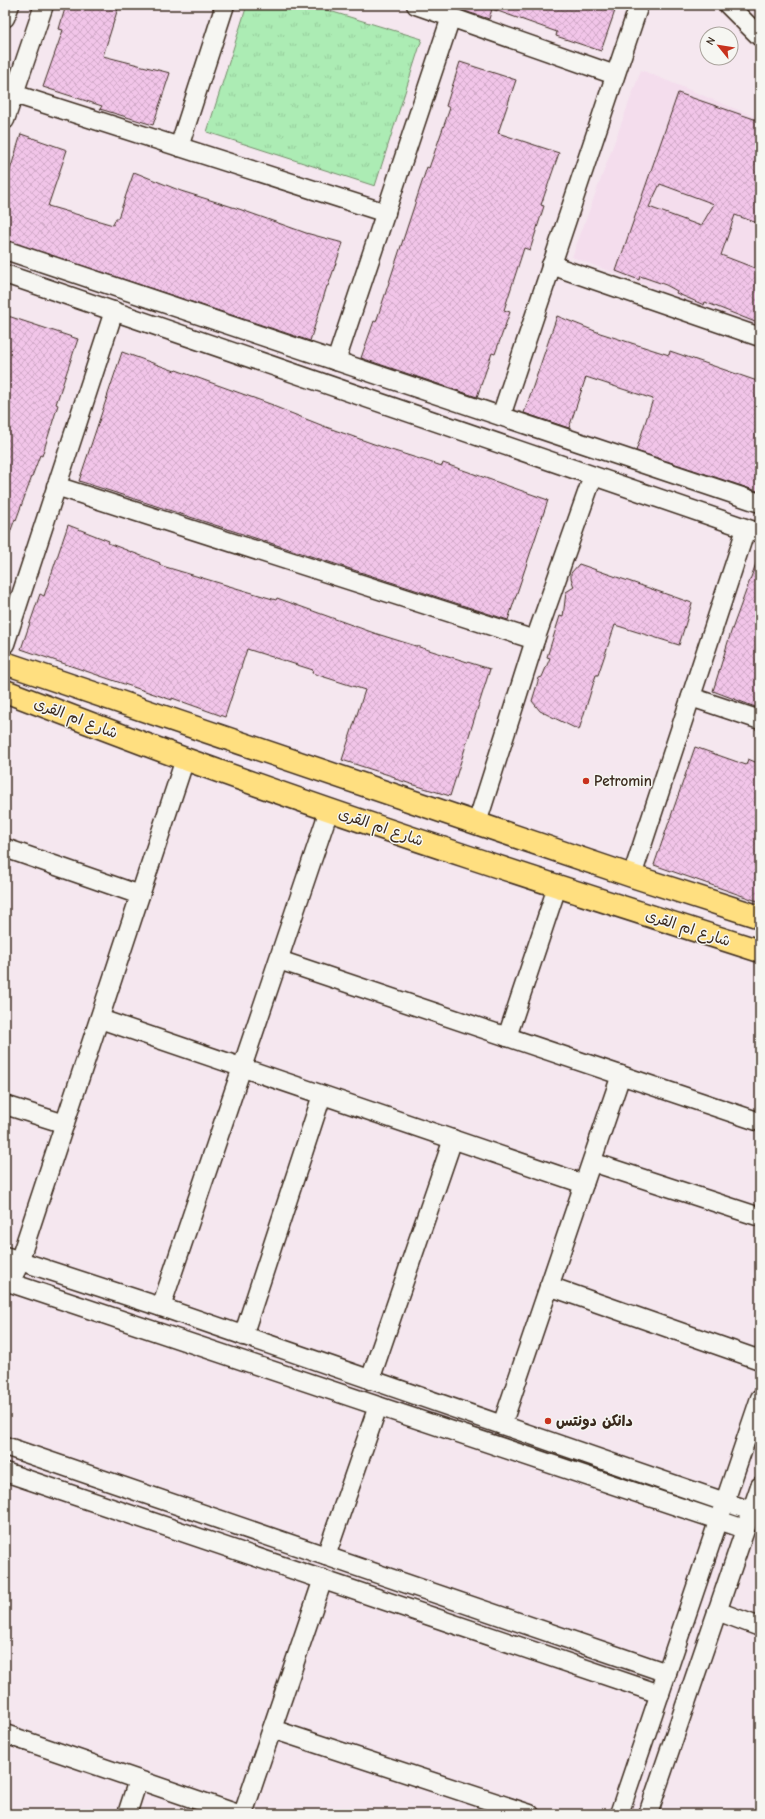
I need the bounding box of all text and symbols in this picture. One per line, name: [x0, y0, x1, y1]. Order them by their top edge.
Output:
north arrow: [699, 26, 739, 66]
text: N: [703, 35, 718, 48]
street label: شارع ام القرى: [31, 694, 120, 744]
place label: Petromin: [594, 772, 652, 790]
marker: Petromin: [581, 776, 591, 786]
street label: شارع ام القرى: [336, 804, 426, 852]
street label: شارع ام القرى: [643, 906, 733, 952]
place label: دانكن دونتس: [556, 1412, 633, 1430]
marker: دانكن دونتس: [543, 1416, 553, 1426]

